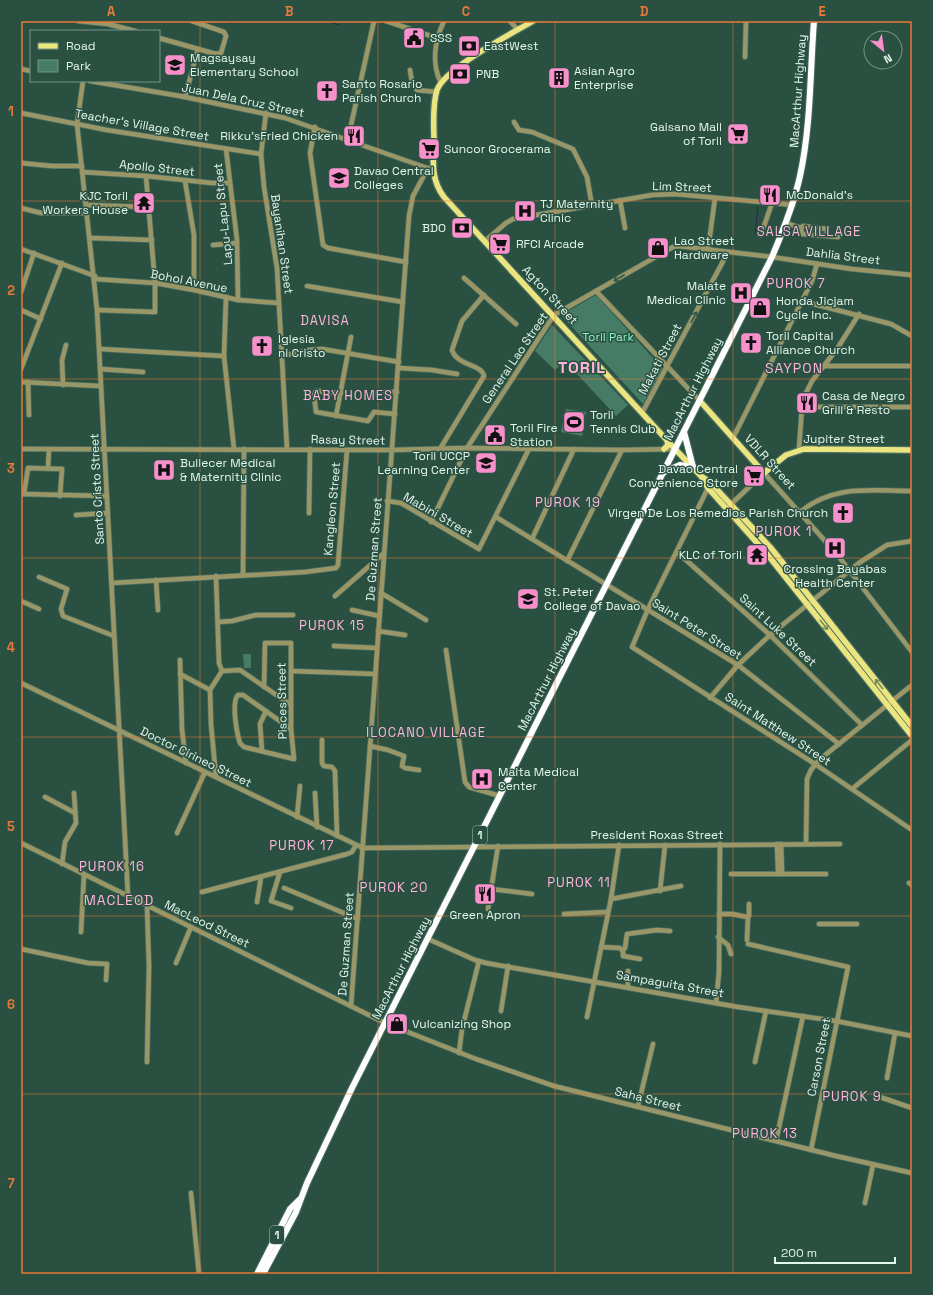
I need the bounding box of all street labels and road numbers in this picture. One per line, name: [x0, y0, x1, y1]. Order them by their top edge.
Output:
street label: MacArthur Highway: [786, 34, 810, 148]
street label: Juan Dela Cruz Street: [180, 79, 306, 121]
street label: Teacher's Village Street: [74, 105, 210, 145]
street label: Apollo Street: [118, 156, 196, 180]
street label: Lapu-Lapu Street: [210, 162, 236, 266]
street label: Lim Street: [652, 178, 712, 196]
street label: Bayanihan Street: [267, 193, 297, 295]
street label: Dahlia Street: [805, 244, 881, 268]
street label: Agton Street: [519, 262, 581, 328]
street label: Bohol Avenue: [149, 266, 229, 296]
street label: General Lao Street: [478, 309, 552, 407]
street label: Makati Street: [635, 321, 685, 397]
street label: MacArthur Highway: [660, 335, 726, 443]
street label: Rasay Street: [311, 431, 385, 449]
street label: VDLR Street: [741, 431, 799, 493]
street label: Jupiter Street: [803, 431, 885, 447]
street label: Santo Cristo Street: [86, 433, 108, 545]
street label: Kangleon Street: [320, 462, 344, 556]
street label: Mabini Street: [400, 489, 476, 541]
street label: De Guzman Street: [362, 497, 386, 601]
street label: Saint Luke Street: [736, 590, 820, 670]
street label: Saint Peter Street: [649, 595, 745, 663]
street label: MacArthur Highway: [514, 625, 580, 733]
street label: Pisces Street: [273, 662, 291, 740]
street label: Saint Matthew Street: [722, 689, 834, 769]
street label: Doctor Cirineo Street: [137, 723, 255, 791]
road number: 1: [473, 826, 487, 844]
street label: President Roxas Street: [590, 827, 724, 843]
street label: De Guzman Street: [334, 892, 358, 996]
street label: MacLeod Street: [162, 896, 252, 952]
street label: MacArthur Highway: [368, 914, 434, 1022]
street label: Sampaguita Street: [615, 967, 725, 1001]
street label: Carson Street: [804, 1016, 834, 1098]
street label: Saha Street: [613, 1083, 683, 1115]
road number: 1: [270, 1226, 284, 1244]

